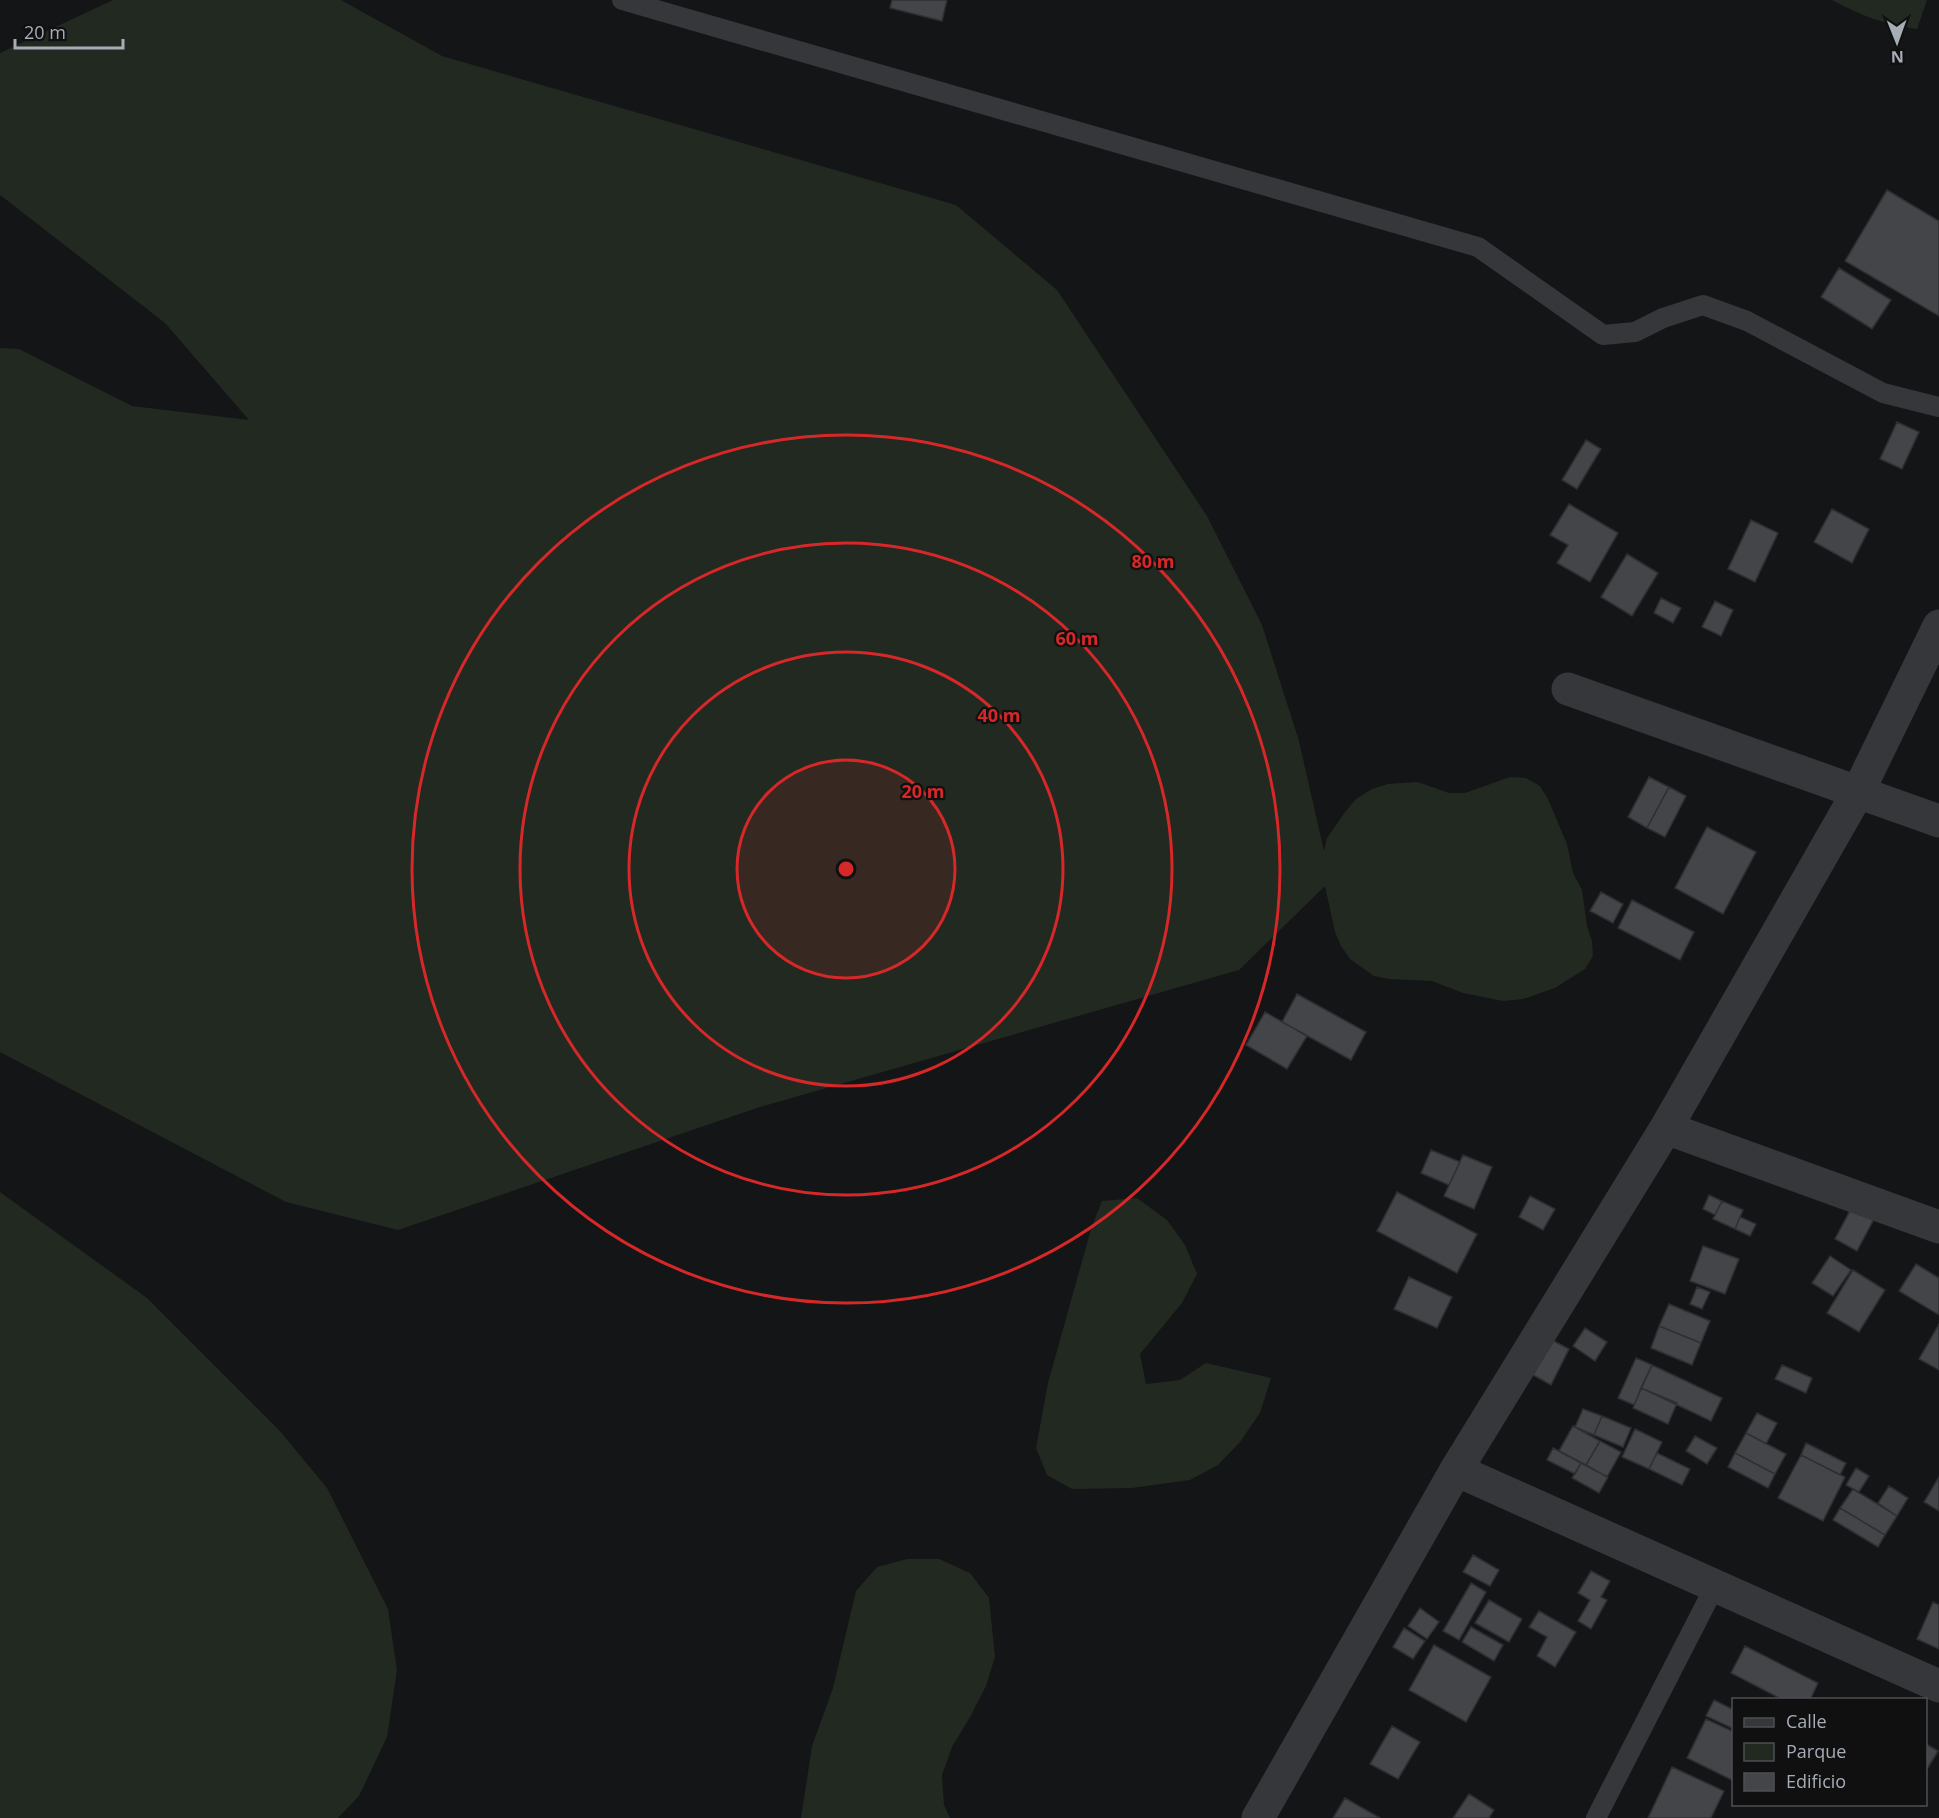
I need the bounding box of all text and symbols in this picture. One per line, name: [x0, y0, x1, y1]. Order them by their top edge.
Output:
scale bar: [15, 12, 123, 50]
north arrow: [1867, 12, 1927, 72]
text: 20 m: [24, 20, 66, 44]
text: N: [1891, 46, 1904, 68]
text: 80 m: [1132, 549, 1174, 573]
text: 60 m: [1056, 626, 1098, 650]
text: 40 m: [978, 703, 1020, 727]
text: 20 m: [902, 779, 944, 803]
centre of rings: [836, 859, 856, 879]
legend: [1732, 1698, 1927, 1806]
text: Calle: [1786, 1709, 1827, 1733]
text: Parque: [1786, 1739, 1846, 1763]
text: Edificio: [1786, 1769, 1846, 1793]

